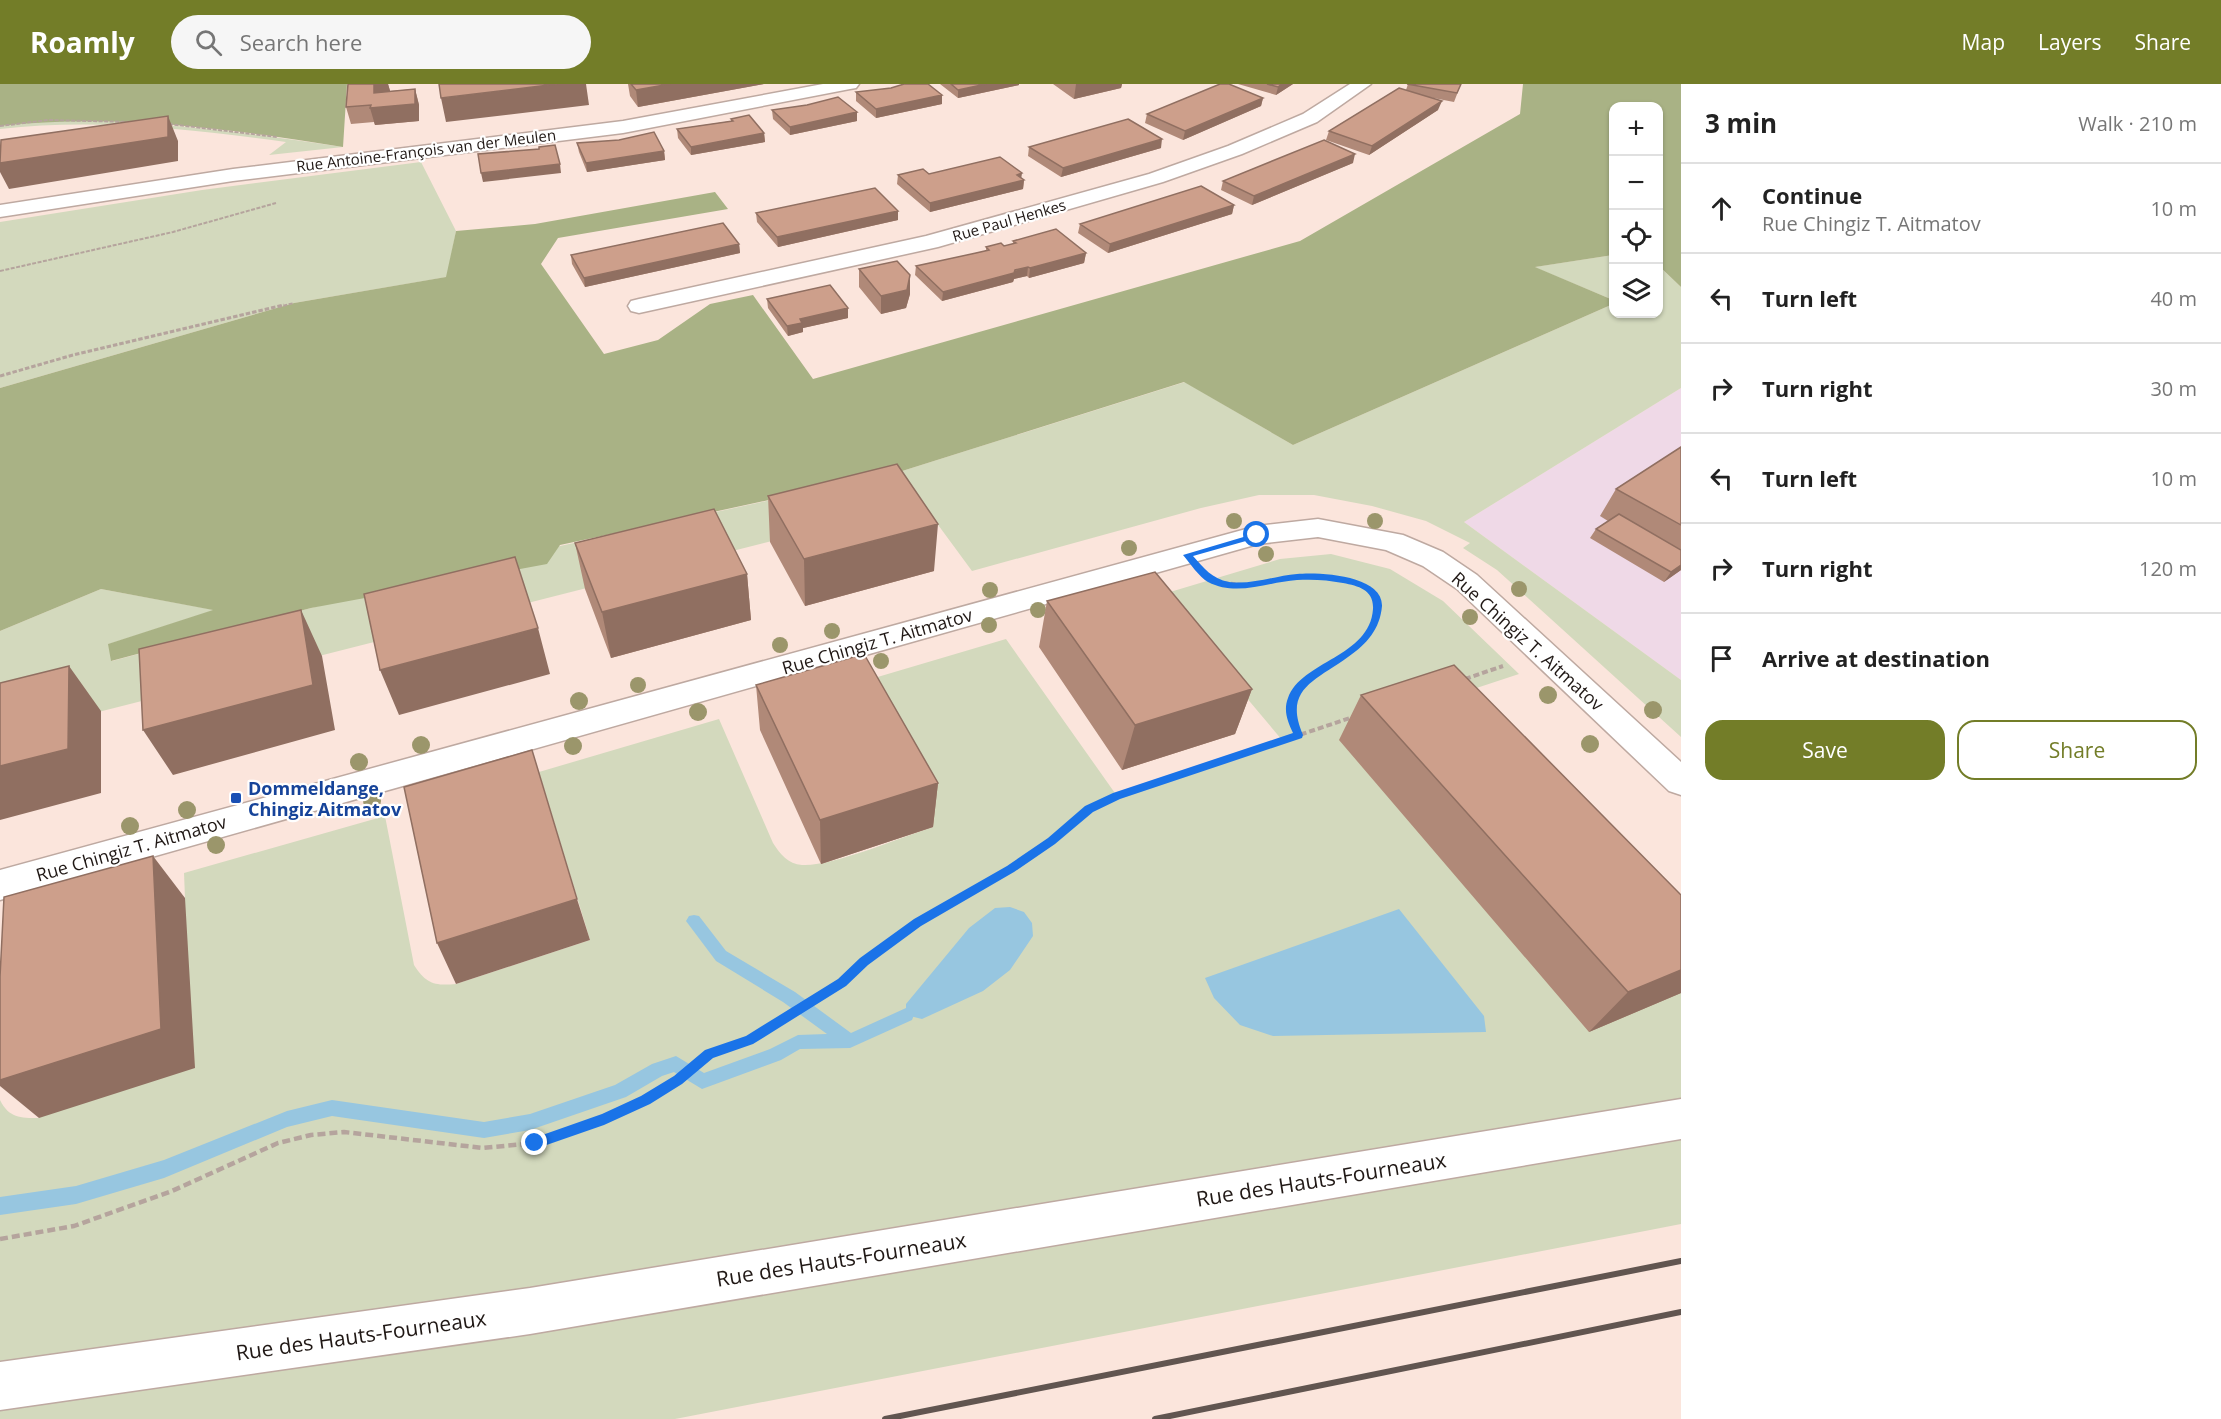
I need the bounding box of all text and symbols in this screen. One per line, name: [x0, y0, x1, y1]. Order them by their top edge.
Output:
search box: [171, 15, 591, 69]
text: Roamly: [30, 23, 135, 61]
icon: search: [192, 26, 225, 59]
text: Search here: [240, 27, 362, 57]
text: Map: [1962, 28, 2005, 56]
text: Layers: [2038, 28, 2102, 56]
text: Share: [2135, 28, 2191, 56]
map controls: [1609, 102, 1663, 318]
button: +: [1609, 102, 1663, 156]
text: 3 min: [1705, 105, 1777, 141]
text: Walk · 210 m: [2078, 110, 2197, 137]
street label: Rue Antoine-François van der Meulen: [295, 124, 557, 176]
button: −: [1609, 156, 1663, 210]
text: Continue: [1762, 180, 1862, 210]
icon: ahead: [1705, 192, 1738, 225]
street label: Rue Paul Henkes: [950, 194, 1068, 246]
text: 10 m: [2150, 195, 2197, 222]
button: locate: [1609, 210, 1663, 264]
text: Rue Chingiz T. Aitmatov: [1762, 210, 1981, 237]
button: layers: [1609, 264, 1663, 318]
icon: left: [1705, 282, 1738, 315]
text: Turn left: [1762, 283, 1857, 313]
text: 40 m: [2150, 285, 2197, 312]
icon: right: [1705, 372, 1738, 405]
text: Turn right: [1762, 373, 1873, 403]
text: 30 m: [2150, 375, 2197, 402]
icon: left: [1705, 462, 1738, 495]
text: Turn left: [1762, 463, 1857, 493]
text: 10 m: [2150, 465, 2197, 492]
route start: [1243, 521, 1269, 547]
icon: right: [1705, 552, 1738, 585]
text: Turn right: [1762, 553, 1873, 583]
text: 120 m: [2139, 555, 2197, 582]
street label: Rue Chingiz T. Aitmatov: [1447, 566, 1609, 716]
street label: Rue Chingiz T. Aitmatov: [779, 602, 975, 680]
icon: arrive: [1705, 642, 1738, 675]
text: Arrive at destination: [1762, 643, 1990, 673]
button: Save: [1705, 720, 1945, 780]
button: Share: [1957, 720, 2197, 780]
place label: Dommeldange, Chingiz Aitmatov: [248, 776, 402, 821]
marker: Dommeldange, Chingiz Aitmatov: [229, 791, 243, 805]
street label: Rue Chingiz T. Aitmatov: [33, 809, 229, 887]
route end: [521, 1129, 547, 1155]
street label: Rue des Hauts-Fourneaux: [1194, 1145, 1448, 1213]
street label: Rue des Hauts-Fourneaux: [714, 1225, 968, 1293]
street label: Rue des Hauts-Fourneaux: [234, 1304, 488, 1366]

